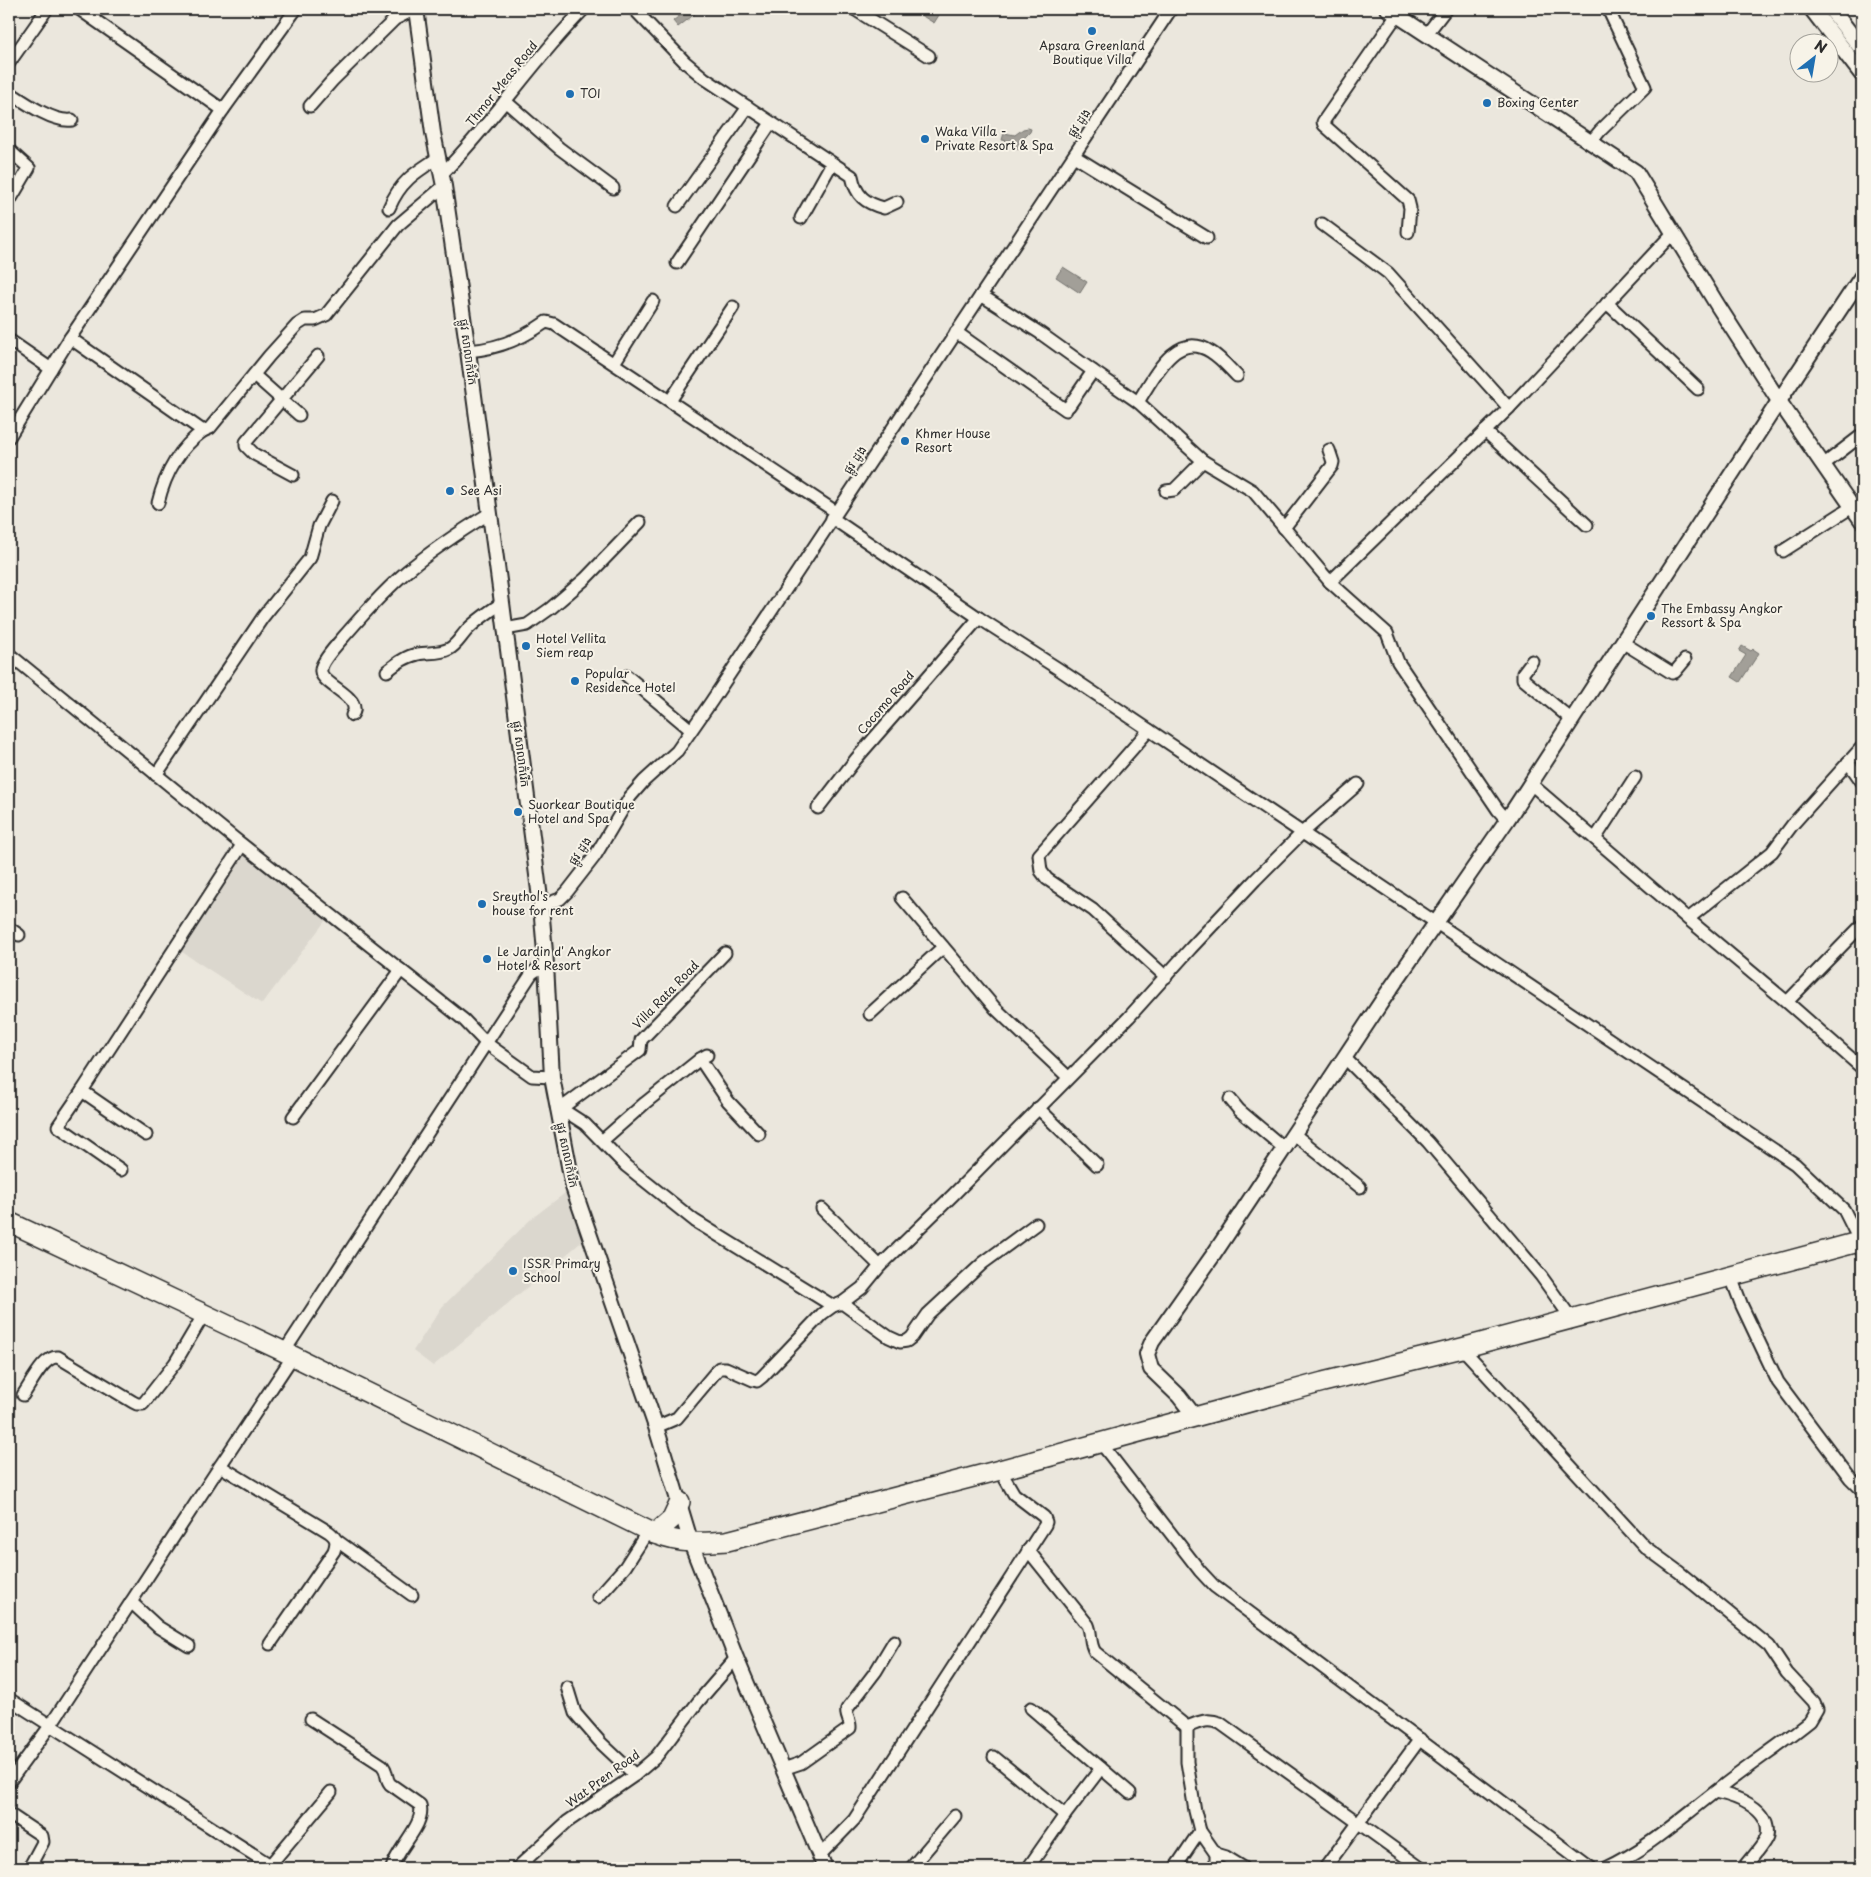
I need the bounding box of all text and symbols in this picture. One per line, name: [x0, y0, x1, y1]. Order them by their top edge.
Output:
marker: Apsara Greenland Boutique Villa: [1086, 25, 1098, 37]
north arrow: [1788, 32, 1838, 82]
text: N: [1811, 35, 1831, 58]
place label: Apsara Greenland Boutique Villa: [1039, 36, 1146, 68]
street label: Thmor Meas Road: [461, 37, 541, 130]
place label: TOI: [580, 84, 601, 102]
marker: TOI: [564, 88, 576, 100]
place label: Boxing Center: [1497, 93, 1579, 111]
marker: Boxing Center: [1481, 97, 1493, 109]
street label: ផ្លូវ ដូង: [1062, 105, 1096, 142]
place label: Waka Villa - Private Resort & Spa: [935, 122, 1054, 154]
marker: Waka Villa - Private Resort & Spa: [919, 133, 931, 145]
street label: ផ្លូវ សាលាកំរើក: [453, 318, 483, 387]
place label: Khmer House Resort: [915, 424, 991, 456]
marker: Khmer House Resort: [899, 435, 911, 447]
street label: ផ្លូវ ដូង: [838, 442, 872, 479]
place label: See Asi: [460, 481, 502, 499]
marker: See Asi: [444, 485, 456, 497]
place label: The Embassy Angkor Ressort & Spa: [1661, 599, 1783, 631]
marker: The Embassy Angkor Ressort & Spa: [1645, 610, 1657, 622]
place label: Hotel Vellita Siem reap: [536, 629, 607, 661]
marker: Hotel Vellita Siem reap: [520, 640, 532, 652]
place label: Popular Residence Hotel: [585, 664, 675, 696]
street label: Cocomo Road: [853, 667, 918, 738]
marker: Popular Residence Hotel: [569, 675, 581, 687]
street label: ផ្លូវ សាលាកំរើក: [506, 720, 535, 788]
place label: Suorkear Boutique Hotel and Spa: [528, 795, 635, 827]
marker: Suorkear Boutique Hotel and Spa: [512, 806, 524, 818]
street label: ផ្លូវ ដូង: [563, 833, 597, 870]
place label: Sreythol's house for rent: [492, 887, 574, 919]
marker: Sreythol's house for rent: [476, 898, 488, 910]
place label: Le Jardin d' Angkor Hotel & Resort: [497, 942, 611, 974]
marker: Le Jardin d' Angkor Hotel & Resort: [481, 953, 493, 965]
street label: Villa Rata Road: [628, 956, 703, 1033]
street label: ផ្លូវ សាលាកំរើក: [550, 1120, 584, 1190]
place label: ISSR Primary School: [523, 1254, 601, 1286]
marker: ISSR Primary School: [507, 1265, 519, 1277]
street label: Wat Pren Road: [562, 1745, 643, 1811]

